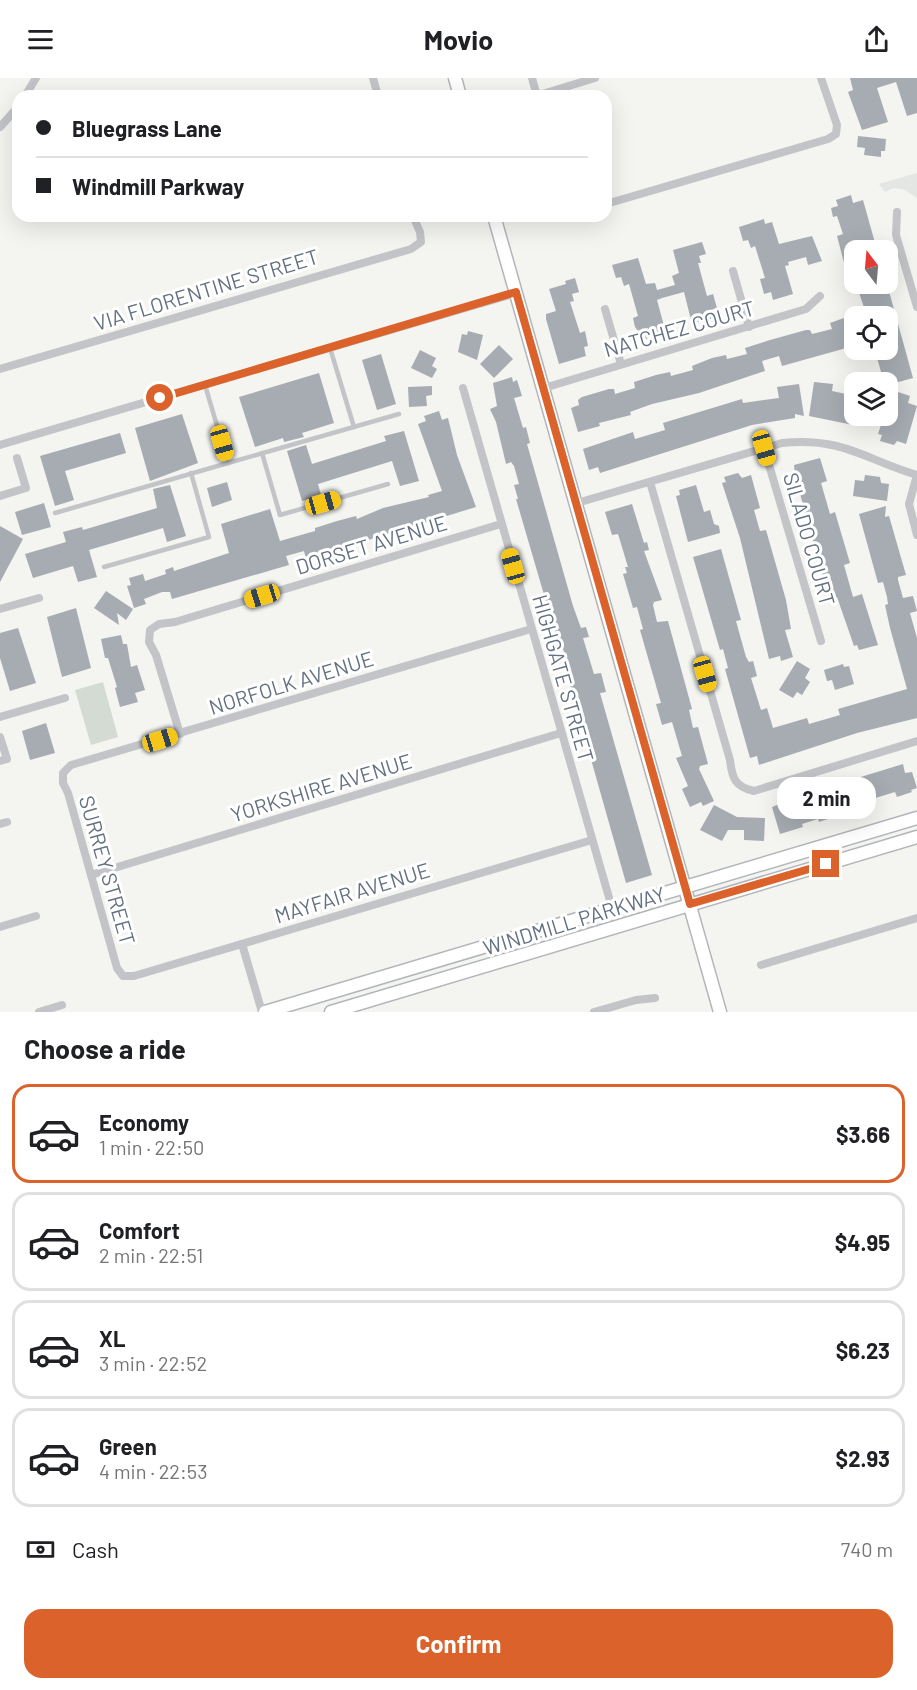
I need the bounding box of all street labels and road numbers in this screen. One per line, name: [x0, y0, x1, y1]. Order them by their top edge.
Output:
street label: VIA FLORENTINE STREET: [91, 243, 321, 335]
street label: NATCHEZ COURT: [601, 295, 757, 361]
street label: SILADO COURT: [779, 469, 841, 609]
street label: DORSET AVENUE: [292, 509, 450, 579]
street label: HIGHGATE STREET: [528, 591, 600, 765]
street label: NORFOLK AVENUE: [206, 645, 376, 719]
street label: YORKSHIRE AVENUE: [227, 748, 415, 826]
street label: SURREY STREET: [75, 792, 141, 948]
street label: MAYFAIR AVENUE: [271, 857, 433, 927]
street label: WINDMILL PARKWAY: [480, 880, 668, 960]

